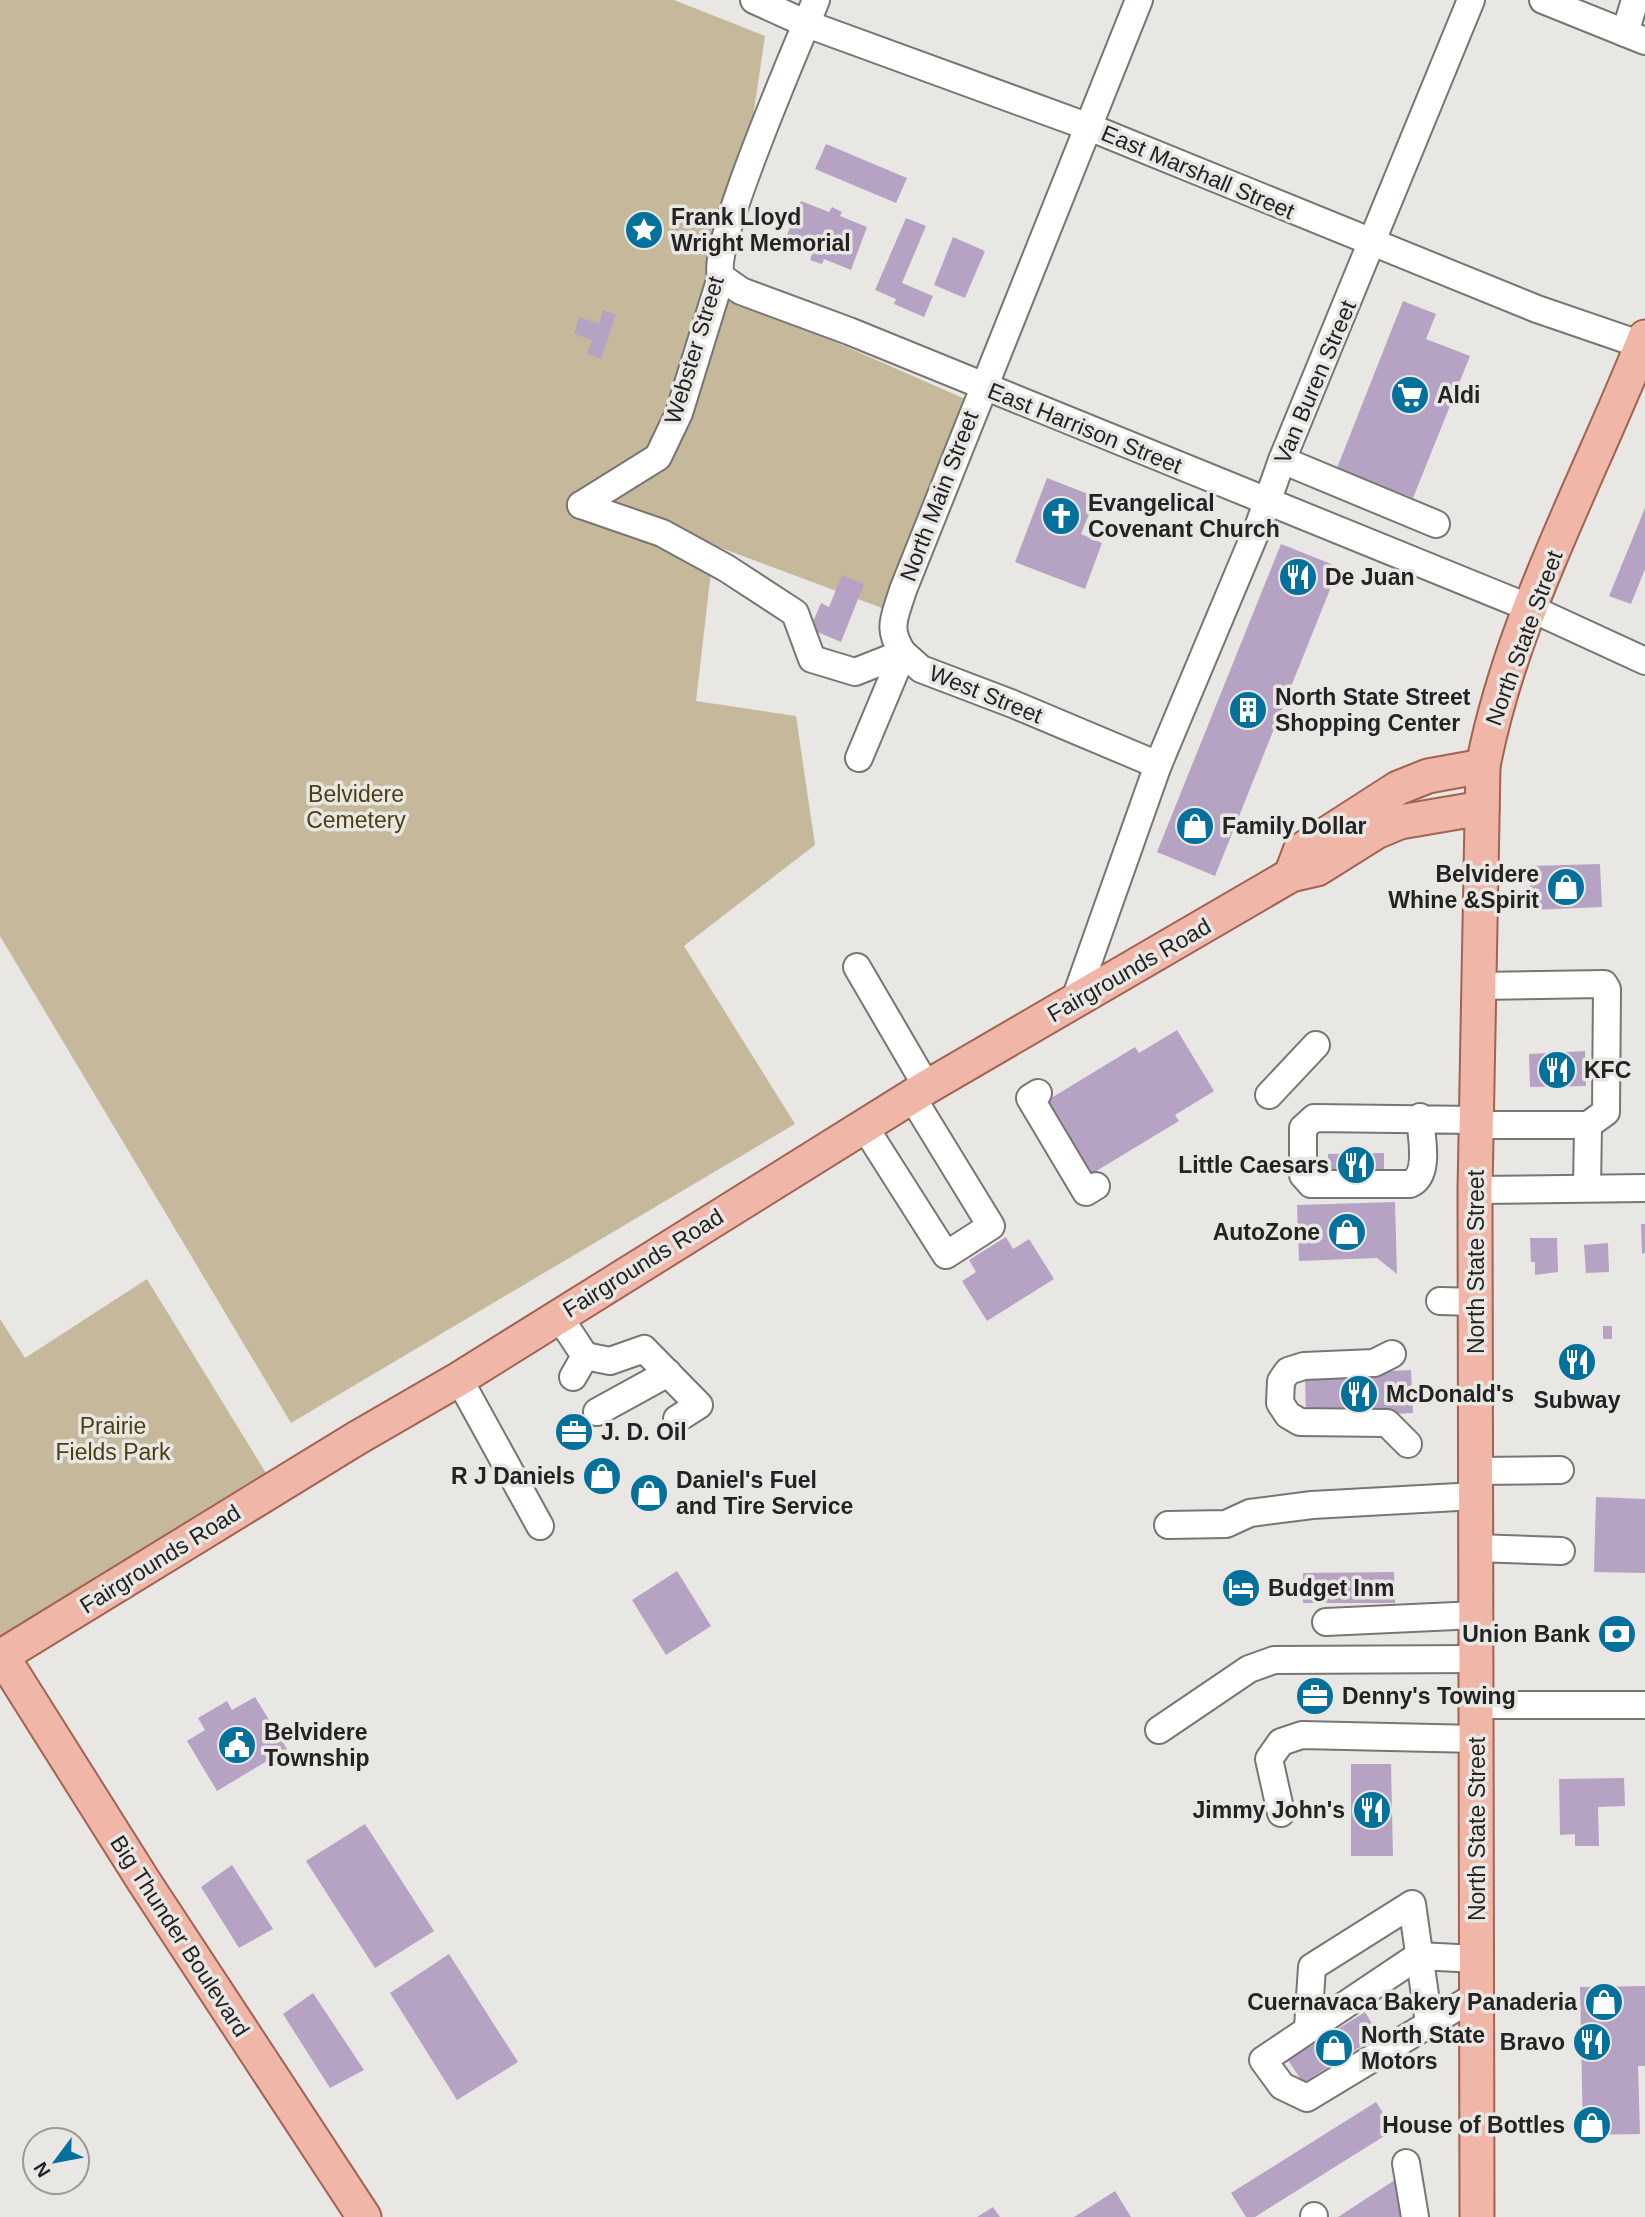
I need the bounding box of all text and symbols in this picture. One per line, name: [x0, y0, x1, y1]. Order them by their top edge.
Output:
street label: East Marshall Street: [1098, 120, 1299, 225]
place label: Frank Lloyd Wright Memorial: [671, 204, 851, 256]
place icon: Frank Lloyd Wright Memorial: [623, 209, 665, 251]
street label: Webster Street: [659, 272, 729, 427]
street label: Van Buren Street: [1269, 296, 1361, 468]
supermarket icon: Aldi: [1389, 374, 1431, 416]
street label: East Harrison Street: [984, 377, 1186, 479]
place label: Aldi: [1437, 382, 1480, 408]
street label: North Main Street: [895, 407, 984, 585]
place label: Evangelical Covenant Church: [1088, 490, 1280, 542]
church icon: Evangelical Covenant Church: [1040, 495, 1082, 537]
street label: North State Street: [1480, 546, 1568, 729]
restaurant icon: De Juan: [1277, 556, 1319, 598]
place label: De Juan: [1325, 564, 1414, 590]
street label: West Street: [926, 660, 1047, 729]
place label: North State Street Shopping Center: [1275, 684, 1471, 736]
building icon: North State Street Shopping Center: [1227, 689, 1269, 731]
park label: Belvidere Cemetery: [306, 781, 406, 833]
shop icon: Family Dollar: [1174, 805, 1216, 847]
place label: Family Dollar: [1222, 813, 1366, 839]
place label: Belvidere Whine &Spirit: [1388, 861, 1539, 913]
shop icon: Belvidere Whine &Spirit: [1545, 866, 1587, 908]
street label: Fairgrounds Road: [1043, 913, 1215, 1027]
restaurant icon: KFC: [1536, 1049, 1578, 1091]
place label: KFC: [1584, 1057, 1631, 1083]
restaurant icon: Little Caesars: [1335, 1144, 1377, 1186]
place label: Little Caesars: [1178, 1152, 1329, 1178]
street label: North State Street: [1463, 1169, 1489, 1354]
street label: Fairgrounds Road: [558, 1203, 728, 1323]
shop icon: AutoZone: [1326, 1211, 1368, 1253]
place label: AutoZone: [1213, 1219, 1320, 1245]
restaurant icon: Subway: [1556, 1341, 1598, 1383]
restaurant icon: McDonald's: [1338, 1373, 1380, 1415]
place label: McDonald's: [1386, 1381, 1514, 1407]
place label: Subway: [1534, 1387, 1621, 1413]
office icon: J. D. Oil: [553, 1411, 595, 1453]
park label: Prairie Fields Park: [55, 1413, 171, 1465]
place label: J. D. Oil: [601, 1419, 687, 1445]
shop icon: R J Daniels: [581, 1455, 623, 1497]
place label: R J Daniels: [451, 1463, 575, 1489]
place label: Daniel's Fuel and Tire Service: [676, 1467, 853, 1519]
shop icon: Daniel's Fuel and Tire Service: [628, 1472, 670, 1514]
street label: Fairgrounds Road: [75, 1499, 245, 1619]
hotel icon: Budget Inm: [1220, 1567, 1262, 1609]
place label: Budget Inm: [1268, 1575, 1395, 1601]
bank icon: Union Bank: [1596, 1613, 1638, 1655]
place label: Union Bank: [1462, 1621, 1590, 1647]
office icon: Denny's Towing: [1294, 1675, 1336, 1717]
place label: Denny's Towing: [1342, 1683, 1516, 1709]
place label: Belvidere Township: [264, 1719, 370, 1771]
public building icon: Belvidere Township: [216, 1724, 258, 1766]
street label: North State Street: [1464, 1736, 1490, 1921]
restaurant icon: Jimmy John's: [1351, 1789, 1393, 1831]
place label: Jimmy John's: [1193, 1797, 1345, 1823]
street label: Big Thunder Boulevard: [105, 1830, 255, 2042]
shop icon: Cuernavaca Bakery Panaderia: [1583, 1981, 1625, 2023]
place label: Cuernavaca Bakery Panaderia: [1247, 1989, 1577, 2015]
restaurant icon: Bravo: [1571, 2021, 1613, 2063]
place label: North State Motors: [1361, 2022, 1485, 2074]
shop icon: North State Motors: [1313, 2027, 1355, 2069]
place label: Bravo: [1500, 2029, 1565, 2055]
shop icon: House of Bottles: [1571, 2104, 1613, 2146]
place label: House of Bottles: [1382, 2112, 1565, 2138]
north arrow: [21, 2126, 91, 2196]
text: N: [29, 2158, 55, 2181]

